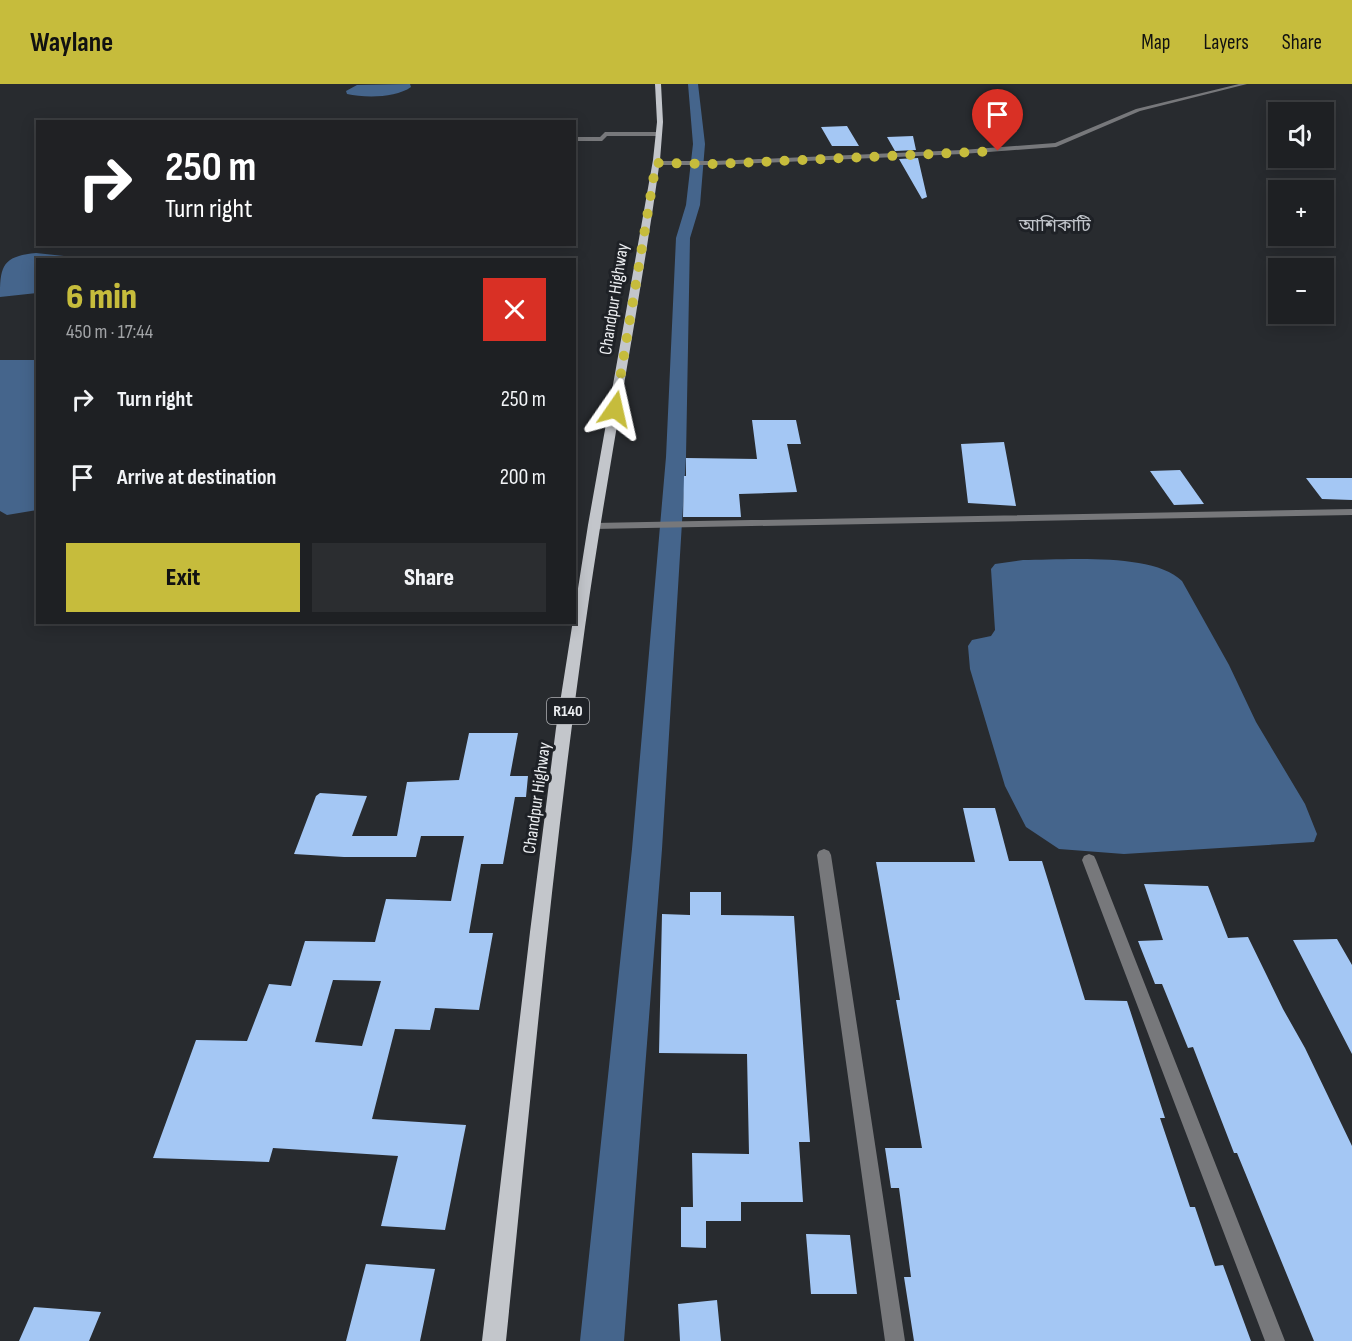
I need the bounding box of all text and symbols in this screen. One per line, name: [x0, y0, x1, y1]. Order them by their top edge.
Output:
text: Waylane: [30, 26, 113, 59]
text: Map: [1141, 30, 1170, 55]
text: Layers: [1203, 30, 1249, 55]
text: Share: [1282, 30, 1322, 55]
pin: [972, 89, 1023, 151]
icon: arrive: [981, 98, 1014, 131]
map controls: [1268, 102, 1334, 324]
button: sound: [1268, 102, 1334, 168]
text: 250 m: [165, 142, 256, 193]
icon: right: [66, 144, 144, 222]
button: +: [1268, 180, 1334, 246]
text: Turn right: [165, 193, 252, 225]
district label: আশিকাটি: [1018, 215, 1092, 236]
street label: Chandpur Highway: [595, 242, 633, 356]
button: −: [1268, 258, 1334, 324]
text: 6 min: [66, 276, 137, 319]
button: close: [483, 278, 546, 341]
text: 450 m · 17:44: [66, 320, 153, 344]
position arrow: [583, 377, 647, 441]
icon: right: [66, 383, 99, 416]
text: Turn right: [117, 386, 193, 413]
text: 250 m: [501, 386, 546, 413]
icon: arrive: [66, 461, 99, 494]
text: Arrive at destination: [117, 464, 276, 491]
text: 200 m: [500, 464, 546, 491]
button: Exit: [66, 543, 300, 612]
button: Share: [312, 543, 546, 612]
road number: R140: [547, 698, 589, 724]
street label: Chandpur Highway: [519, 741, 555, 855]

